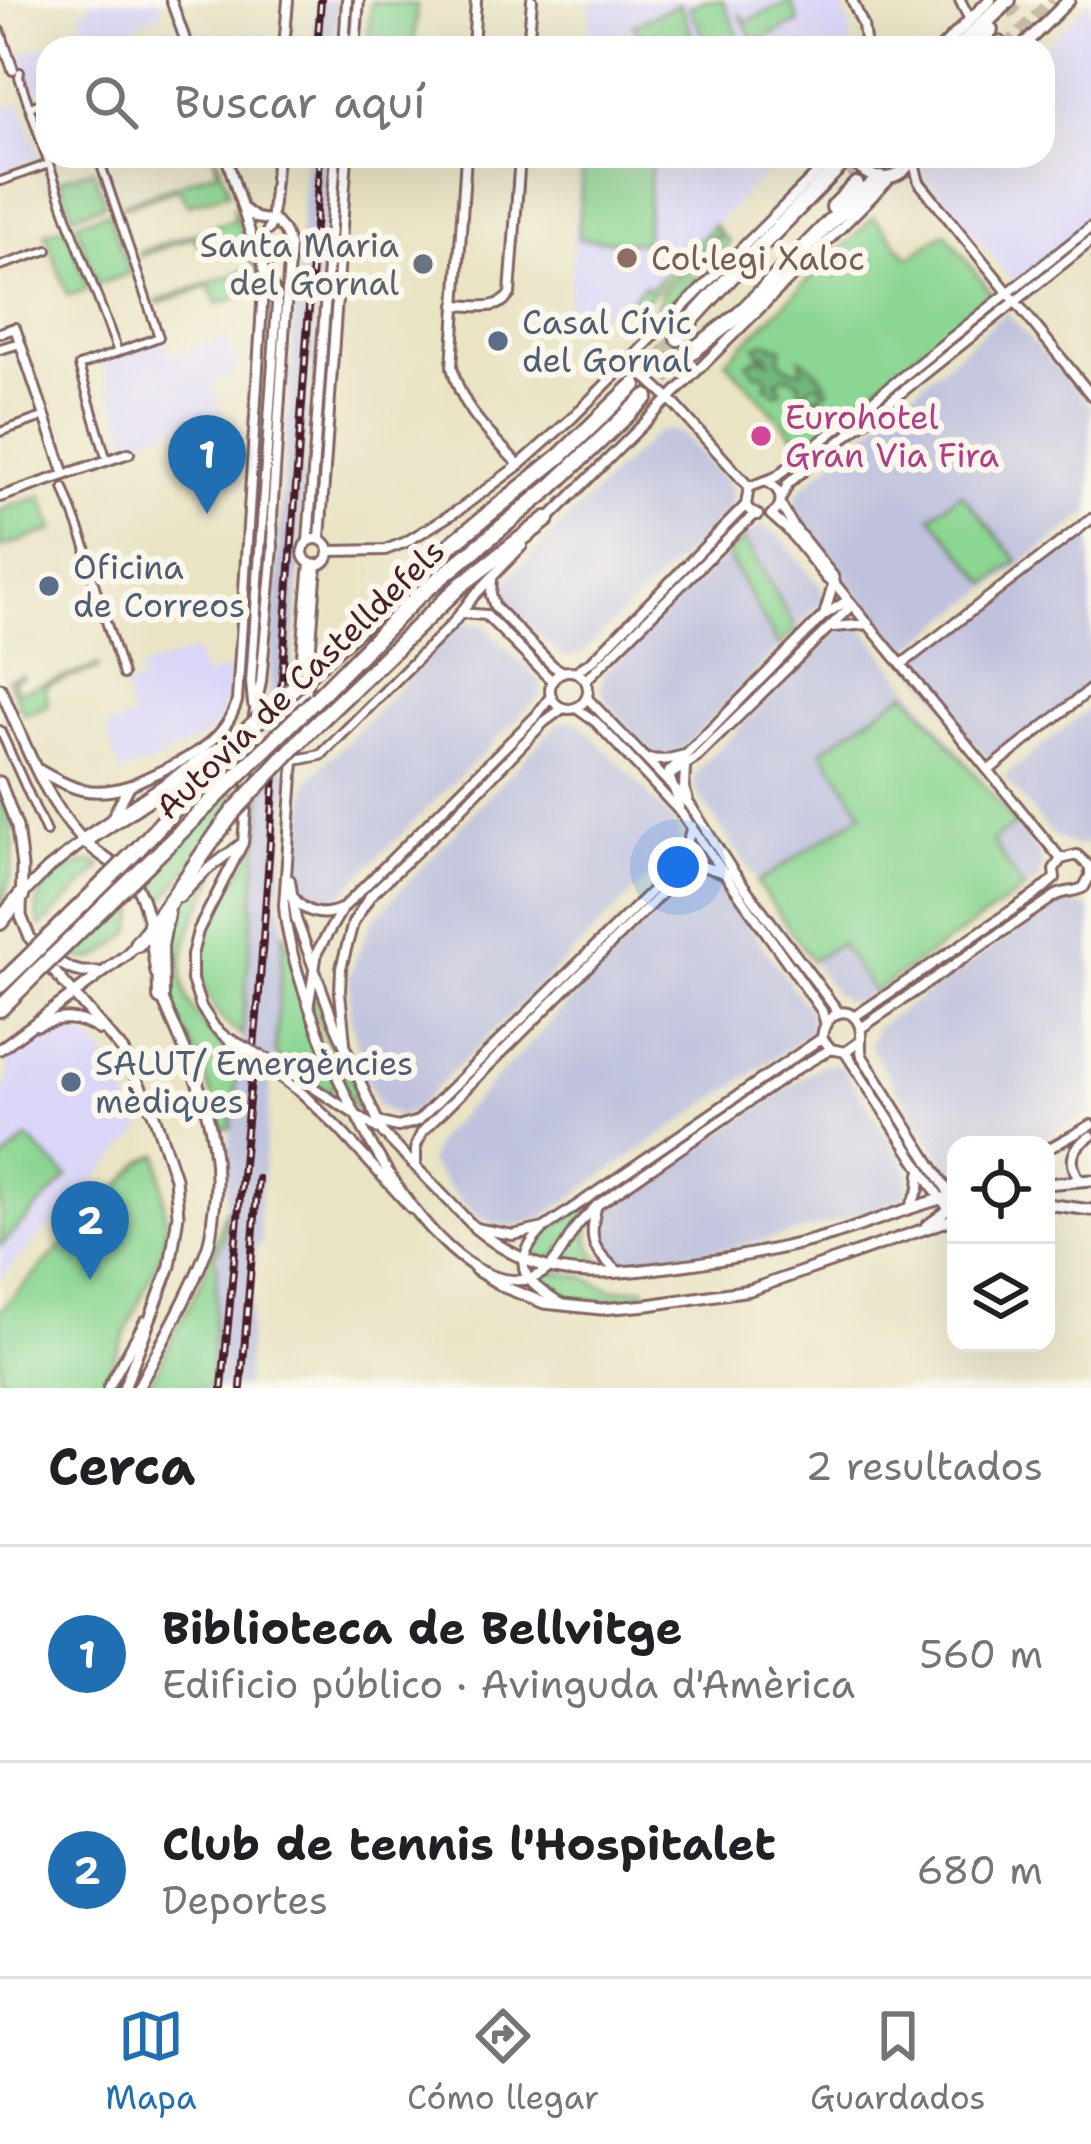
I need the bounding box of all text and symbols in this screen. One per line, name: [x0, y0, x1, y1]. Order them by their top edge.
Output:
search box: [36, 36, 1055, 168]
icon: search: [78, 69, 144, 135]
text: Buscar aquí: [174, 72, 426, 132]
place label: Santa Maria del Gornal: [200, 223, 399, 306]
place label: Col·legi Xaloc: [651, 236, 865, 281]
marker: Col·legi Xaloc: [614, 245, 640, 271]
marker: Santa Maria del Gornal: [410, 251, 436, 277]
place label: Casal Cívic del Gornal: [522, 300, 692, 383]
marker: Casal Cívic del Gornal: [485, 328, 511, 354]
place label: Eurohotel Gran Via Fira: [785, 395, 999, 478]
pin: 1: [168, 415, 246, 514]
marker: Eurohotel Gran Via Fira: [748, 423, 774, 449]
street label: Autovia de Castelldefels: [146, 529, 454, 829]
place label: Oficina de Correos: [73, 545, 245, 628]
marker: Oficina de Correos: [36, 573, 62, 599]
your location: [648, 837, 708, 897]
place label: SALUT/ Emergències mèdiques: [95, 1041, 413, 1124]
marker: SALUT/ Emergències mèdiques: [58, 1069, 84, 1095]
map controls: [947, 1136, 1055, 1352]
button: locate: [947, 1136, 1055, 1244]
pin: 2: [51, 1181, 129, 1280]
button: layers: [947, 1244, 1055, 1352]
text: Cerca: [48, 1432, 195, 1500]
text: 2 resultados: [805, 1440, 1043, 1492]
text: Biblioteca de Bellvitge: [162, 1598, 683, 1658]
text: 1: [78, 1628, 96, 1680]
text: 560 m: [919, 1628, 1043, 1680]
text: Edificio público · Avinguda d'Amèrica: [162, 1658, 855, 1710]
text: Club de tennis l'Hospitalet: [162, 1814, 776, 1874]
text: 2: [73, 1844, 101, 1896]
text: 680 m: [917, 1844, 1043, 1896]
text: Deportes: [162, 1874, 328, 1926]
tab: Mapa: [105, 2003, 197, 2120]
tab: Cómo llegar: [407, 2003, 599, 2120]
tab: Guardados: [810, 2003, 986, 2120]

